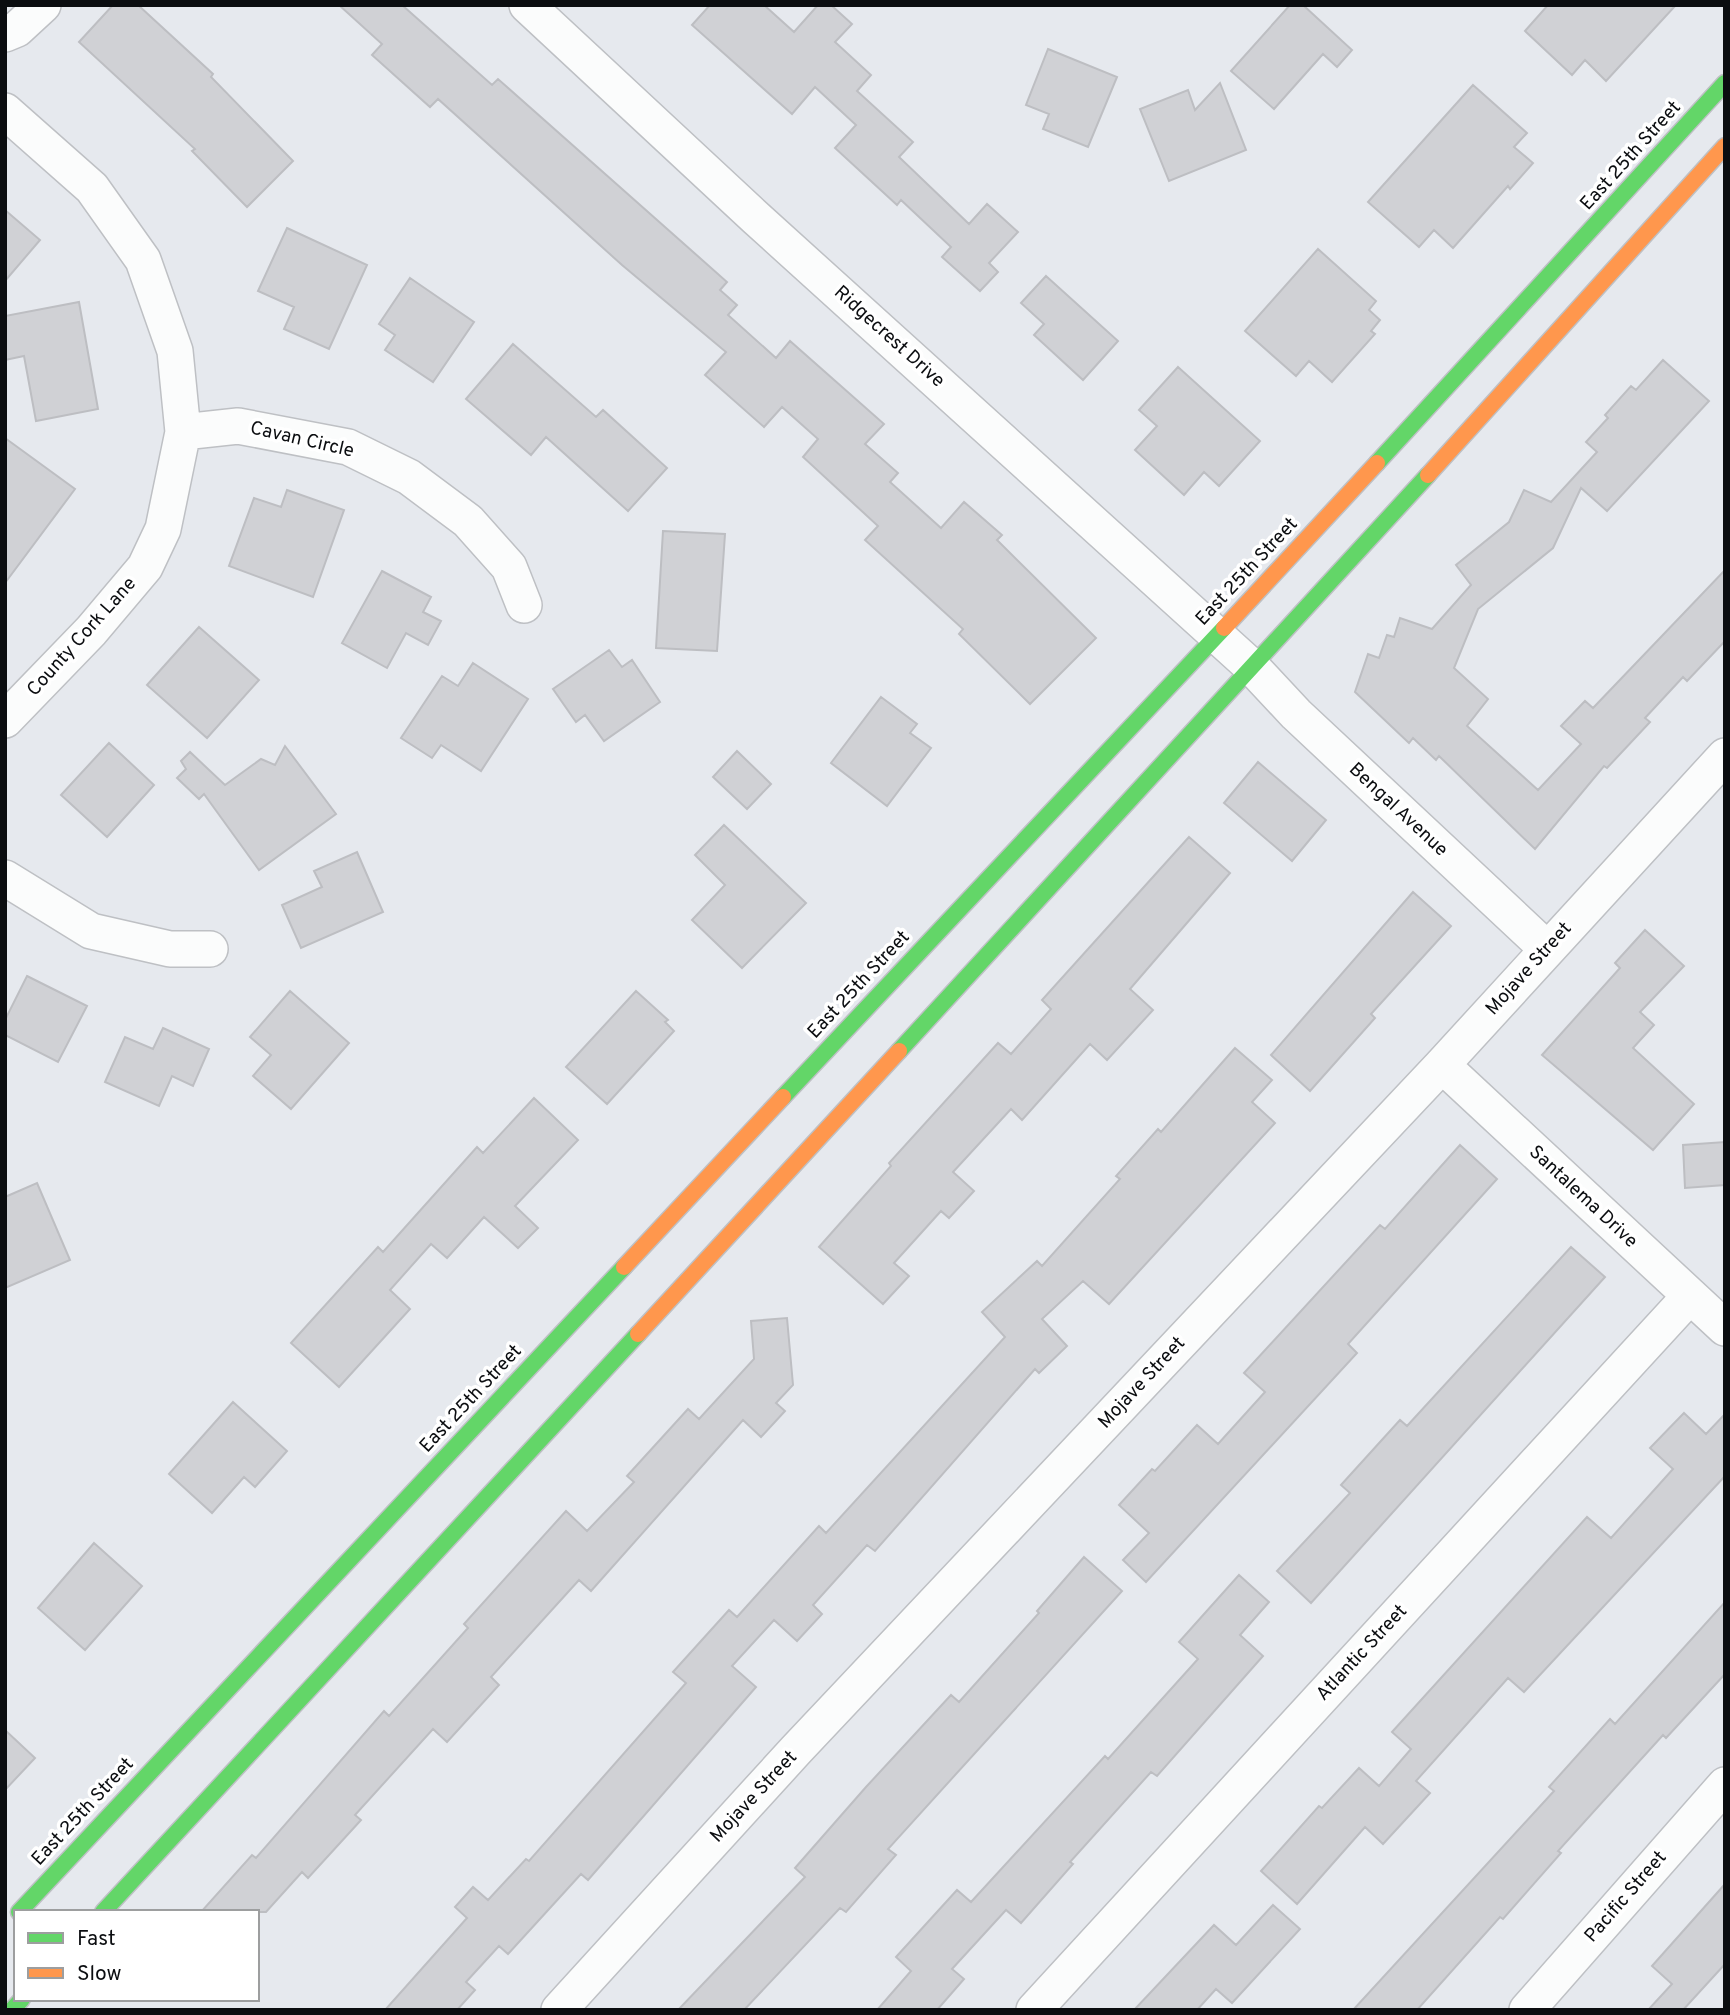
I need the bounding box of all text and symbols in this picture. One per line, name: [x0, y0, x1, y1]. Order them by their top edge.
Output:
street label: East 25th Street: [1575, 96, 1687, 216]
street label: Ridgecrest Drive: [829, 281, 949, 393]
street label: Cavan Circle: [248, 416, 356, 464]
street label: East 25th Street: [1191, 513, 1303, 631]
street label: County Cork Lane: [22, 572, 142, 702]
street label: Bengal Avenue: [1343, 758, 1453, 862]
street label: Mojave Street: [1481, 917, 1577, 1021]
street label: East 25th Street: [803, 926, 915, 1044]
street label: Santalema Drive: [1524, 1140, 1642, 1254]
street label: Mojave Street: [1093, 1332, 1191, 1434]
street label: East 25th Street: [415, 1340, 527, 1458]
street label: Atlantic Street: [1311, 1600, 1413, 1706]
street label: Mojave Street: [705, 1746, 803, 1848]
street label: East 25th Street: [27, 1753, 139, 1871]
street label: Pacific Street: [1580, 1846, 1672, 1948]
legend: [14, 1910, 259, 2001]
text: Fast: [77, 1926, 116, 1953]
text: Slow: [77, 1961, 122, 1988]

